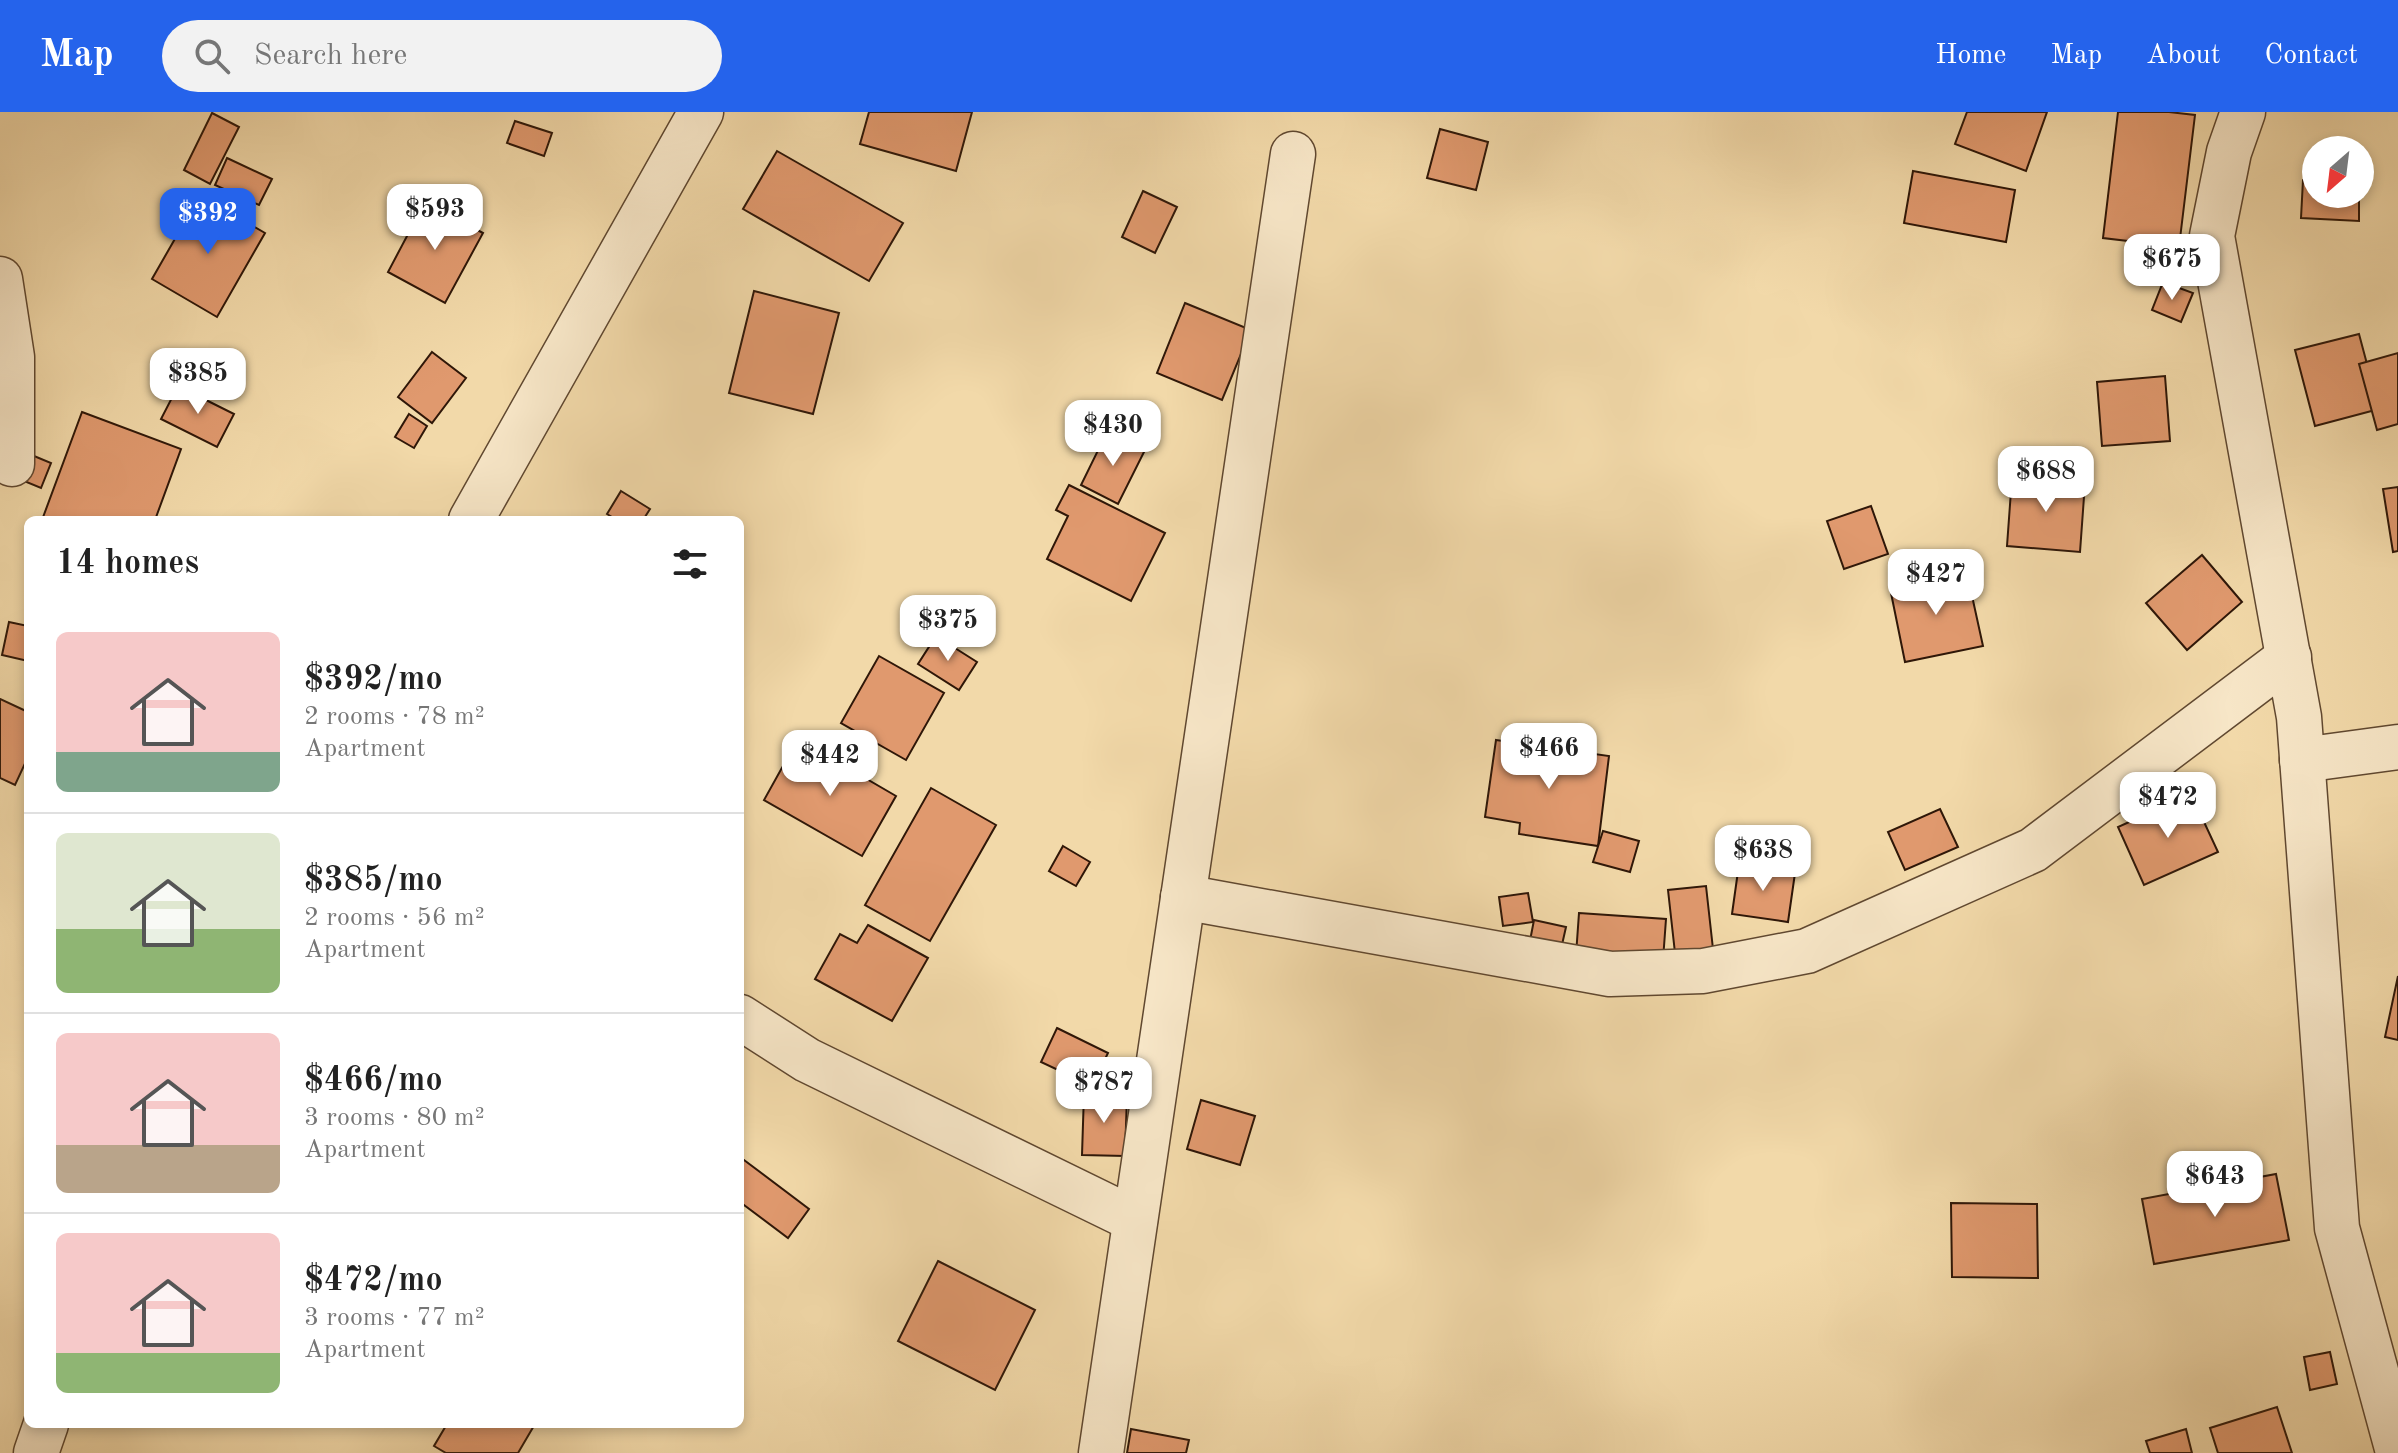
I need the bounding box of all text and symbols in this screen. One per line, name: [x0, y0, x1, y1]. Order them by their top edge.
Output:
search box: [162, 20, 722, 92]
icon: search: [190, 34, 234, 78]
text: Map: [40, 37, 114, 75]
text: Search here: [254, 41, 407, 71]
text: Home: [1935, 42, 2006, 70]
text: Map: [2050, 42, 2102, 70]
text: About: [2146, 42, 2221, 70]
text: Contact: [2265, 42, 2358, 70]
north arrow: [2302, 136, 2374, 208]
map controls: [2302, 136, 2374, 208]
pin: $593: [388, 184, 482, 252]
pin: $392: [161, 188, 255, 256]
text: $593: [405, 197, 465, 223]
text: $392: [178, 201, 238, 227]
pin: $675: [2125, 234, 2219, 302]
text: $675: [2142, 247, 2202, 273]
pin: $385: [151, 348, 245, 416]
text: $385: [168, 361, 228, 387]
pin: $430: [1066, 400, 1160, 468]
text: $430: [1083, 413, 1143, 439]
pin: $688: [1999, 446, 2093, 514]
text: $688: [2016, 459, 2076, 485]
icon: filters: [668, 542, 712, 586]
text: 14 homes: [56, 547, 199, 581]
pin: $427: [1889, 549, 1983, 617]
text: $427: [1906, 562, 1966, 588]
pin: $375: [901, 595, 995, 663]
text: $375: [918, 608, 978, 634]
text: $392/mo: [304, 663, 443, 697]
icon: home: [120, 664, 216, 760]
text: 2 rooms · 78 m²: [304, 704, 485, 730]
pin: $466: [1502, 723, 1596, 791]
pin: $442: [783, 730, 877, 798]
text: Apartment: [304, 736, 426, 762]
text: $466: [1519, 736, 1579, 762]
text: $442: [800, 743, 860, 769]
pin: $472: [2121, 772, 2215, 840]
text: $472: [2138, 785, 2198, 811]
pin: $638: [1716, 825, 1810, 893]
text: $638: [1733, 838, 1793, 864]
text: $385/mo: [304, 864, 443, 898]
icon: home: [120, 865, 216, 961]
text: 2 rooms · 56 m²: [304, 905, 485, 931]
text: Apartment: [304, 937, 426, 963]
pin: $787: [1057, 1057, 1151, 1125]
text: $466/mo: [304, 1064, 443, 1098]
icon: home: [120, 1065, 216, 1161]
text: $787: [1074, 1070, 1134, 1096]
text: 3 rooms · 80 m²: [304, 1105, 485, 1131]
text: Apartment: [304, 1137, 426, 1163]
pin: $643: [2168, 1151, 2262, 1219]
text: $643: [2185, 1164, 2245, 1190]
text: $472/mo: [304, 1264, 443, 1298]
icon: home: [120, 1265, 216, 1361]
text: 3 rooms · 77 m²: [304, 1305, 485, 1331]
text: Apartment: [304, 1337, 426, 1363]

